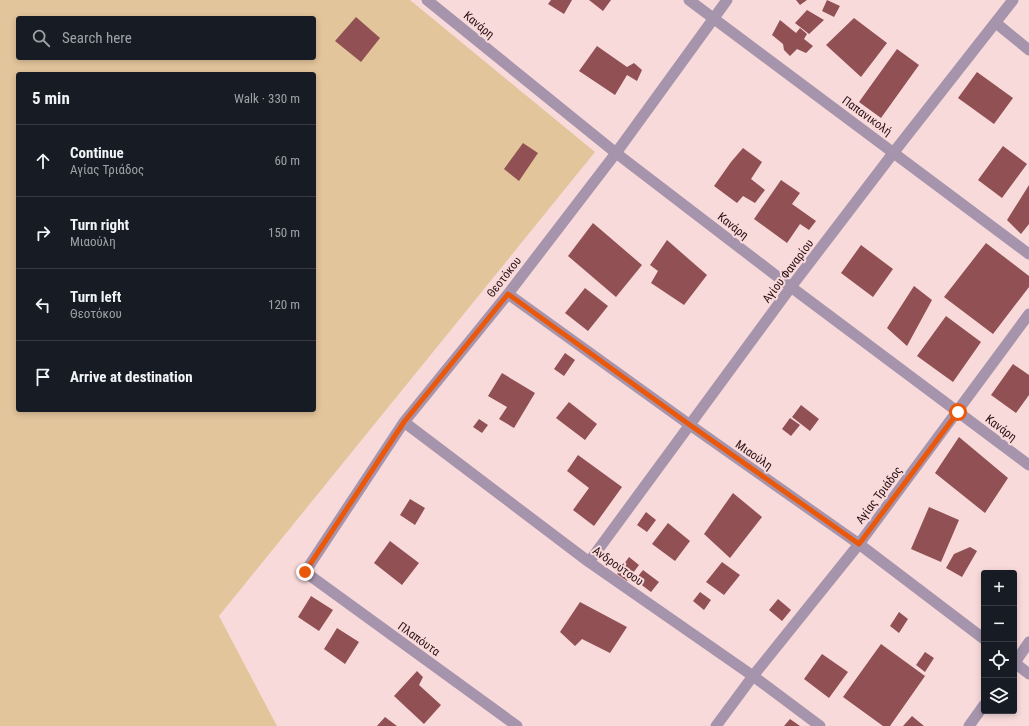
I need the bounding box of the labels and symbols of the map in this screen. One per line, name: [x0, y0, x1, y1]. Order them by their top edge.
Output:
street label: Κανάρη: [461, 8, 497, 42]
street label: Παπανικολή: [839, 93, 895, 139]
street label: Κανάρη: [715, 210, 751, 242]
street label: Αγίου Φαναρίου: [760, 236, 817, 306]
street label: Θεοτόκου: [484, 254, 524, 300]
route start: [949, 403, 967, 421]
street label: Κανάρη: [983, 412, 1019, 444]
street label: Μιαούλη: [733, 437, 775, 473]
street label: Αγίας Τριάδος: [853, 463, 905, 527]
street label: Ανδρούτσου: [590, 543, 646, 589]
route end: [296, 563, 314, 581]
street label: Πλαπόυτα: [395, 619, 443, 659]

